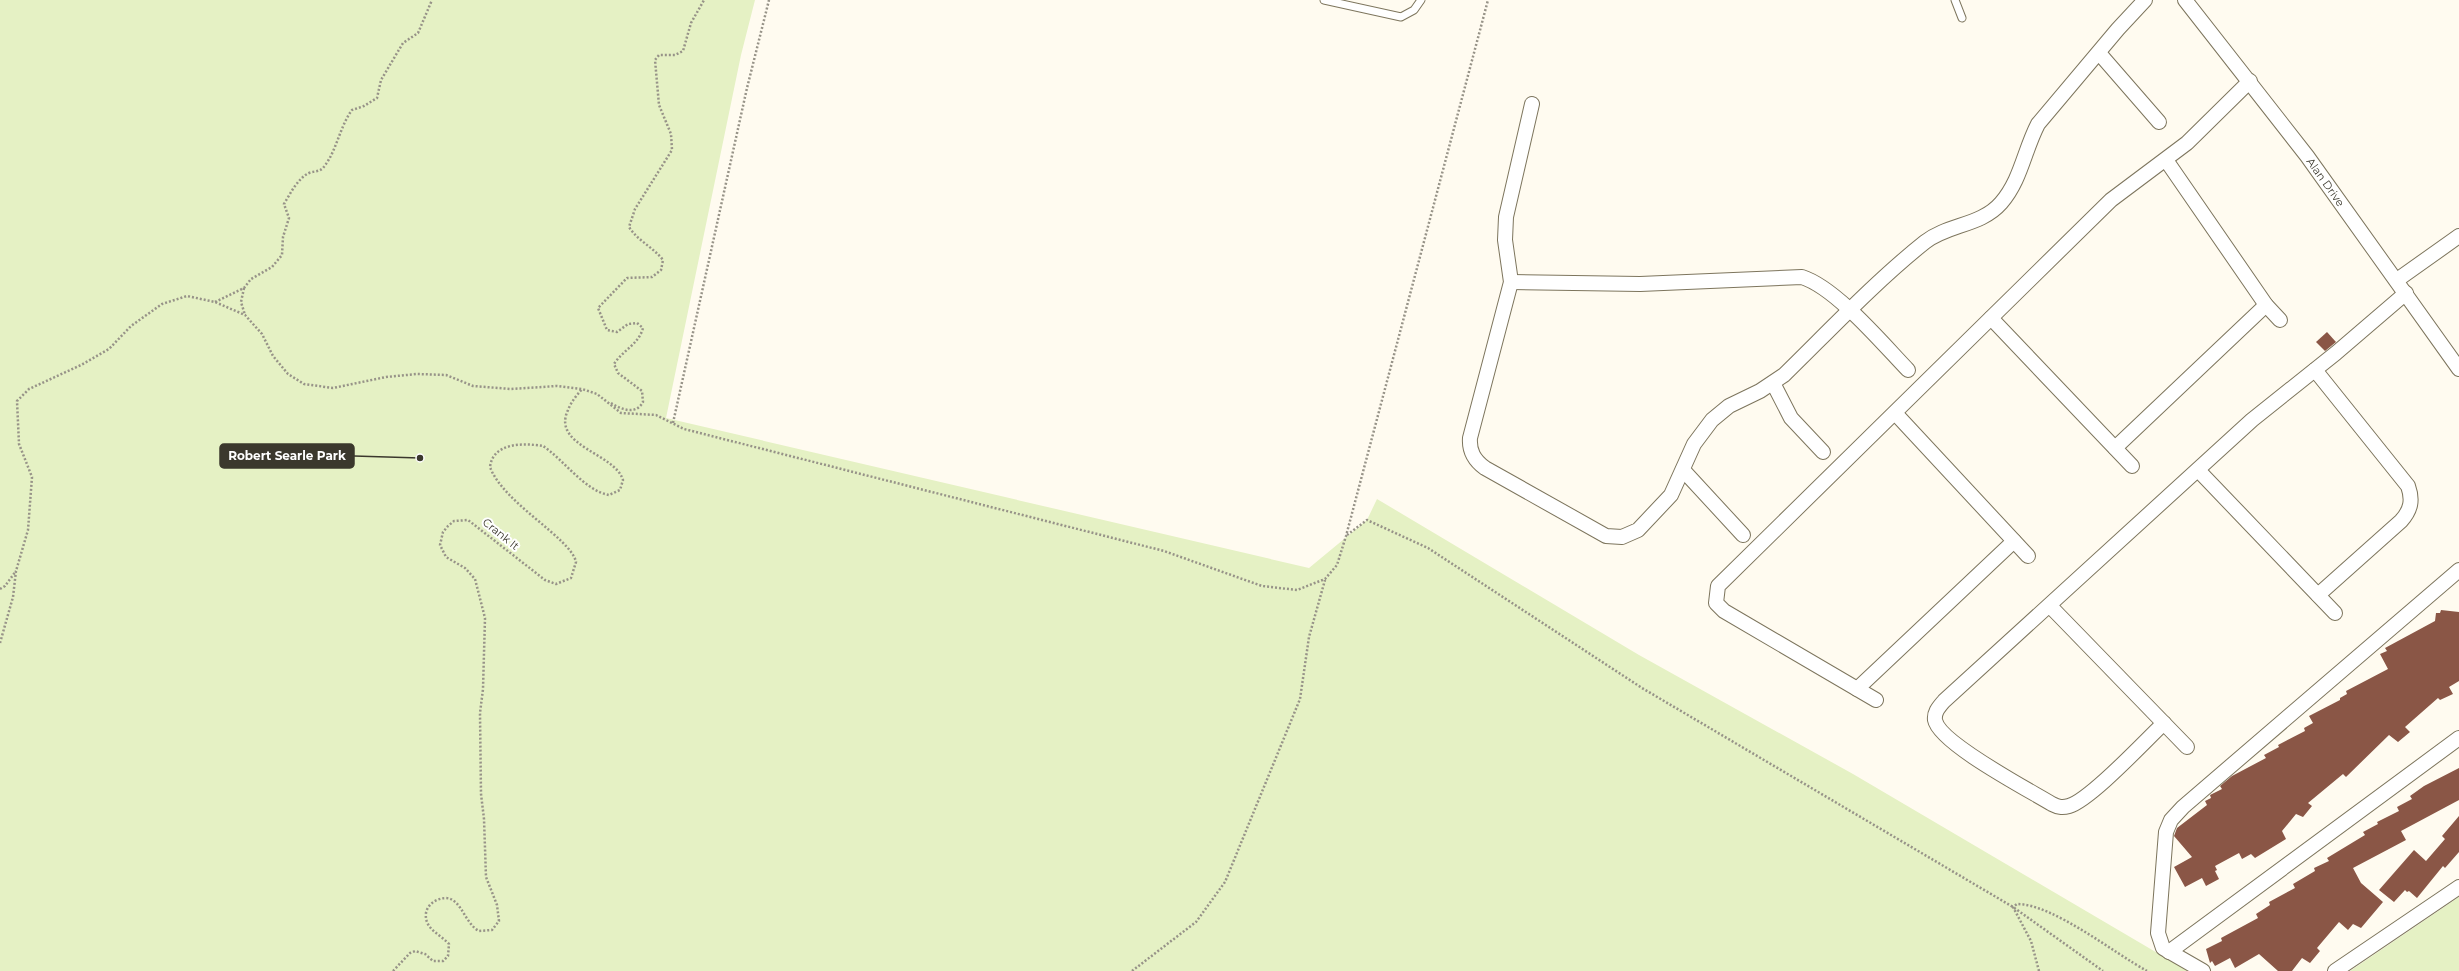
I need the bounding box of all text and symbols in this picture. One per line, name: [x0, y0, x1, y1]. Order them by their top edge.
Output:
street label: Alan Drive: [2303, 155, 2348, 209]
callout: Robert Searle Park: [220, 444, 354, 468]
text: Robert Searle Park: [228, 448, 346, 463]
street label: Crank It: [480, 515, 523, 553]

